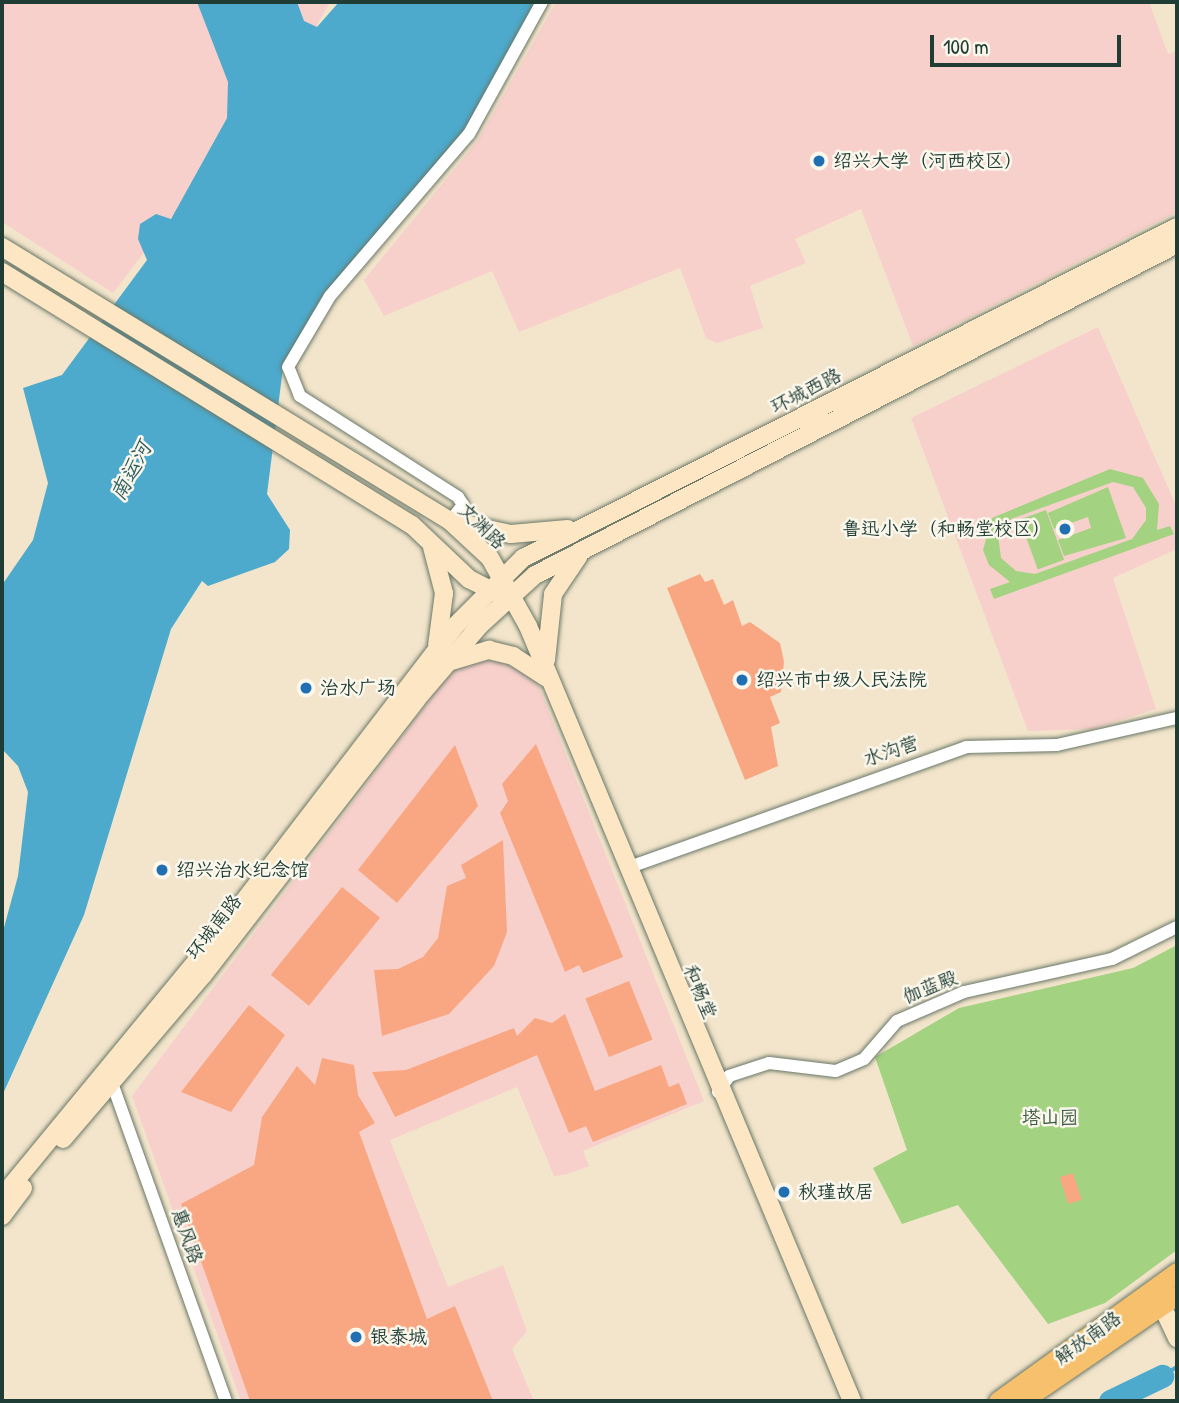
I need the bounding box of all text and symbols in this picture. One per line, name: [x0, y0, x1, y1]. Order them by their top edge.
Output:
scale bar: [934, 21, 1125, 65]
text: 100 m: [943, 32, 989, 61]
place label: 绍兴大学（河西校区）: [833, 150, 1023, 172]
marker: 绍兴大学（河西校区）: [811, 153, 827, 169]
street label: 环城西路: [767, 364, 845, 418]
water label: 南运河: [105, 437, 157, 505]
street label: 文渊路: [454, 498, 510, 554]
place label: 鲁迅小学（和畅堂校区）: [842, 518, 1051, 540]
marker: 鲁迅小学（和畅堂校区）: [1057, 521, 1073, 537]
place label: 绍兴市中级人民法院: [756, 669, 927, 691]
marker: 绍兴市中级人民法院: [734, 672, 750, 688]
place label: 治水广场: [320, 677, 396, 699]
marker: 治水广场: [298, 680, 314, 696]
street label: 水沟营: [860, 731, 922, 771]
place label: 绍兴治水纪念馆: [176, 859, 309, 881]
marker: 绍兴治水纪念馆: [154, 862, 170, 878]
street label: 环城南路: [182, 890, 246, 964]
street label: 和畅堂: [679, 961, 721, 1023]
street label: 伽蓝殿: [899, 966, 961, 1008]
park label: 塔山园: [1022, 1107, 1078, 1129]
place label: 秋瑾故居: [798, 1181, 874, 1203]
marker: 秋瑾故居: [776, 1184, 792, 1200]
street label: 惠风路: [167, 1205, 207, 1267]
street label: 解放南路: [1051, 1306, 1125, 1370]
place label: 银泰城: [370, 1326, 427, 1348]
marker: 银泰城: [348, 1329, 364, 1345]

